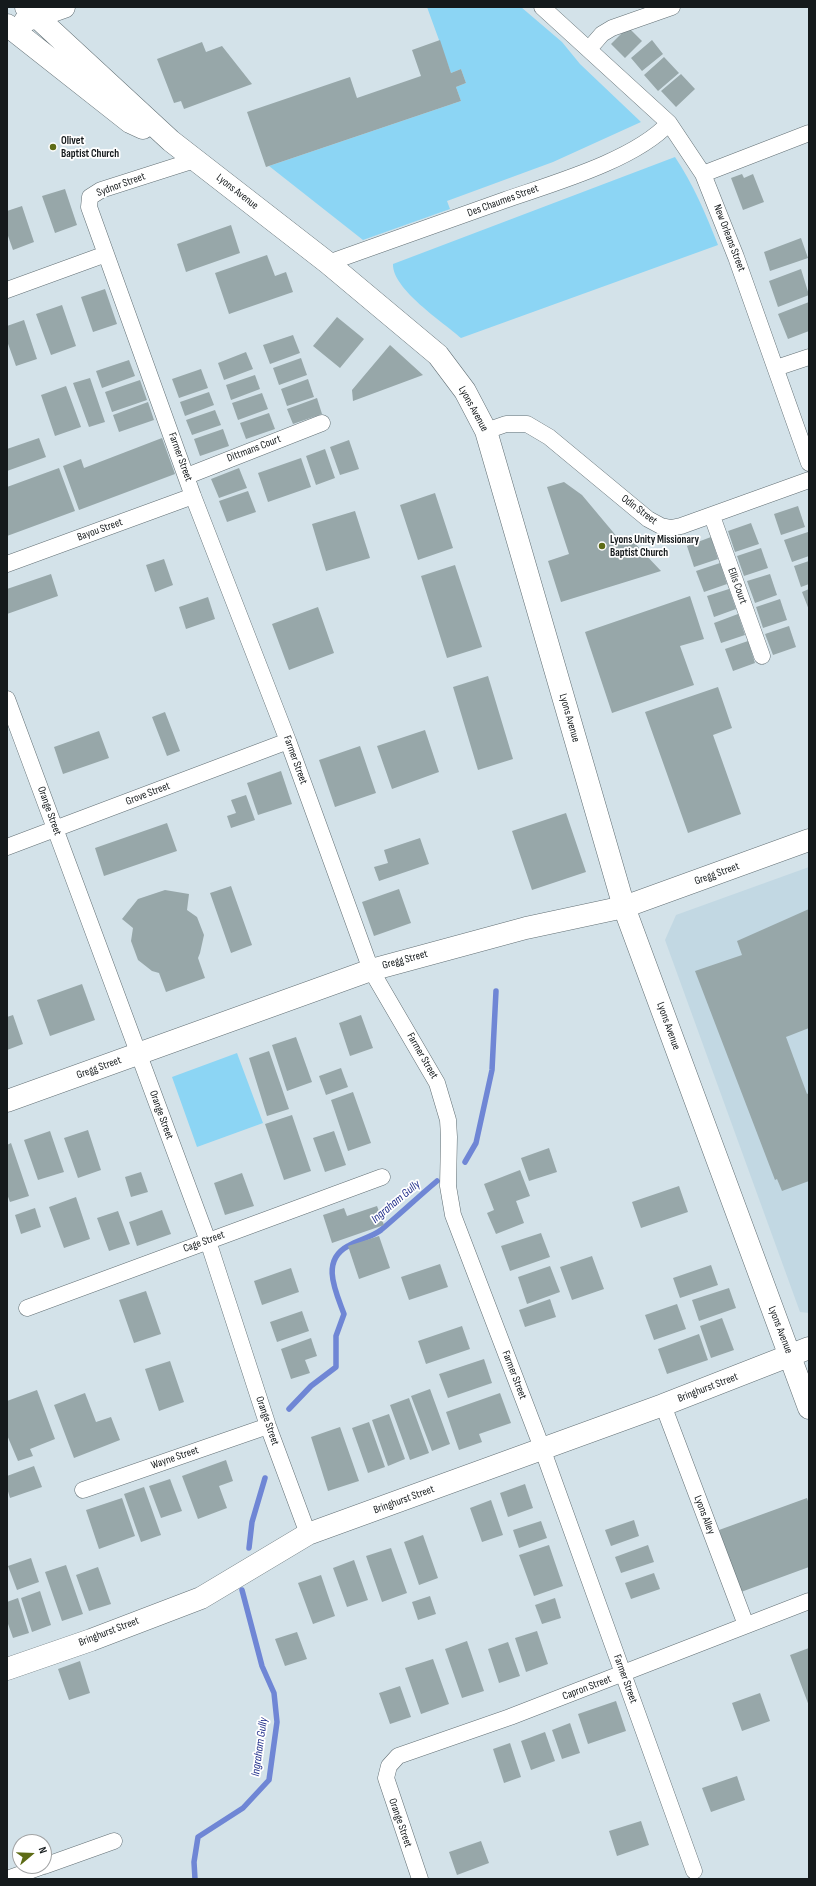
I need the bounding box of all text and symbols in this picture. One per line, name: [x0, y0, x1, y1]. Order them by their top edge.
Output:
place label: Olivet Baptist Church: [61, 134, 119, 160]
marker: Olivet Baptist Church: [48, 142, 58, 152]
street label: Sydnor Street: [95, 170, 147, 200]
street label: Lyons Avenue: [213, 171, 261, 213]
street label: Des Chaumes Street: [466, 182, 540, 220]
street label: New Orleans Street: [710, 203, 748, 273]
street label: Lyons Avenue: [455, 384, 491, 434]
street label: Farmer Street: [165, 431, 195, 483]
street label: Dittmans Court: [225, 433, 283, 465]
street label: Odin Street: [618, 492, 660, 528]
street label: Bayou Street: [75, 516, 125, 544]
place label: Lyons Unity Missionary Baptist Church: [610, 533, 699, 559]
marker: Lyons Unity Missionary Baptist Church: [597, 541, 607, 551]
street label: Ellis Court: [724, 566, 750, 606]
street label: Lyons Avenue: [556, 692, 582, 744]
street label: Farmer Street: [280, 734, 310, 786]
street label: Grove Street: [124, 780, 172, 808]
street label: Orange Street: [34, 785, 64, 837]
street label: Gregg Street: [693, 860, 741, 888]
street label: Gregg Street: [381, 948, 429, 972]
street label: Lyons Avenue: [653, 1000, 683, 1052]
street label: Farmer Street: [404, 1031, 440, 1081]
street label: Gregg Street: [75, 1054, 123, 1082]
street label: Orange Street: [146, 1089, 176, 1141]
water label: Ingraham Gully: [369, 1177, 423, 1227]
street label: Cage Street: [181, 1228, 227, 1256]
street label: Lyons Avenue: [765, 1304, 795, 1356]
street label: Farmer Street: [499, 1349, 529, 1401]
street label: Bringhurst Street: [676, 1370, 740, 1406]
street label: Orange Street: [252, 1395, 282, 1447]
street label: Wayne Street: [150, 1444, 200, 1472]
street label: Bringhurst Street: [372, 1483, 436, 1517]
street label: Lyons Alley: [691, 1494, 717, 1536]
street label: Bringhurst Street: [77, 1614, 141, 1650]
street label: Farmer Street: [610, 1653, 640, 1705]
street label: Capron Street: [561, 1673, 613, 1703]
water label: Ingraham Gully: [249, 1717, 271, 1777]
street label: Orange Street: [385, 1797, 415, 1849]
north arrow: [12, 1834, 52, 1874]
text: N: [36, 1845, 50, 1855]

